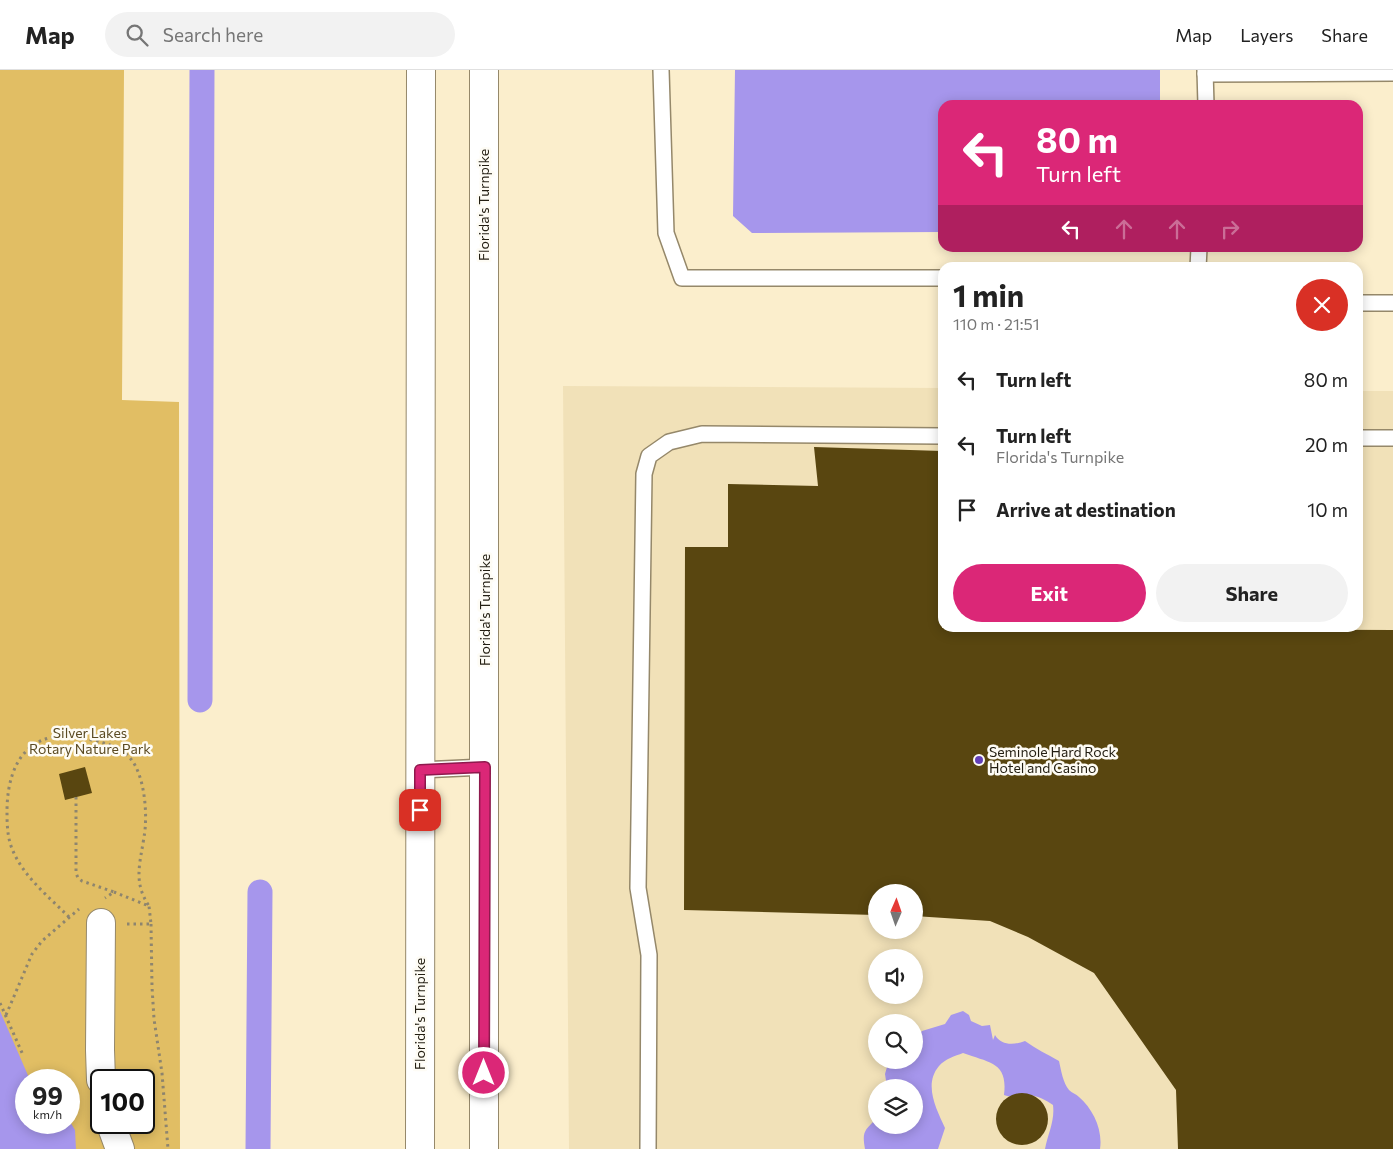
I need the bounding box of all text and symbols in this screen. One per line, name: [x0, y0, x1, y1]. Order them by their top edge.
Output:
search box: [105, 12, 455, 57]
text: Map: [25, 20, 75, 49]
icon: search: [123, 21, 151, 49]
text: Search here: [163, 23, 263, 46]
text: Map: [1175, 24, 1212, 46]
text: Layers: [1240, 24, 1293, 46]
text: Share: [1321, 24, 1368, 46]
text: 80 m: [1036, 117, 1118, 160]
icon: left: [953, 120, 1018, 185]
street label: Florida's Turnpike: [475, 149, 492, 261]
text: Turn left: [1036, 160, 1121, 187]
icon: left: [1057, 215, 1085, 243]
icon: ahead: [1110, 215, 1138, 243]
icon: ahead: [1163, 215, 1191, 243]
icon: right: [1216, 215, 1244, 243]
text: 1 min: [953, 276, 1024, 313]
button: close: [1296, 279, 1348, 331]
text: 110 m · 21:51: [953, 314, 1040, 333]
icon: left: [953, 366, 981, 394]
text: Turn left: [996, 368, 1071, 391]
text: 80 m: [1304, 368, 1348, 391]
text: Turn left: [996, 424, 1071, 447]
icon: left: [953, 431, 981, 459]
text: 20 m: [1305, 433, 1348, 456]
text: Florida's Turnpike: [996, 447, 1124, 466]
icon: arrive: [953, 496, 981, 524]
text: Arrive at destination: [996, 498, 1176, 521]
text: 10 m: [1307, 498, 1348, 521]
street label: Florida's Turnpike: [476, 554, 493, 666]
button: Exit: [953, 564, 1146, 622]
button: Share: [1156, 564, 1348, 622]
park label: Silver Lakes Rotary Nature Park: [29, 724, 151, 757]
place label: Seminole Hard Rock Hotel and Casino: [989, 743, 1117, 776]
marker: Seminole Hard Rock Hotel and Casino: [973, 754, 985, 766]
pin: [399, 789, 441, 831]
icon: arrive: [406, 796, 434, 824]
north arrow: [868, 884, 922, 939]
map controls: [868, 884, 923, 1134]
button: sound: [868, 949, 923, 1004]
street label: Florida's Turnpike: [411, 958, 428, 1070]
button: search: [868, 1014, 923, 1069]
position arrow: [457, 1046, 509, 1098]
speed limit sign: 100: [90, 1069, 155, 1134]
button: layers: [868, 1079, 923, 1134]
text: 99: [32, 1080, 63, 1110]
text: km/h: [33, 1107, 62, 1121]

